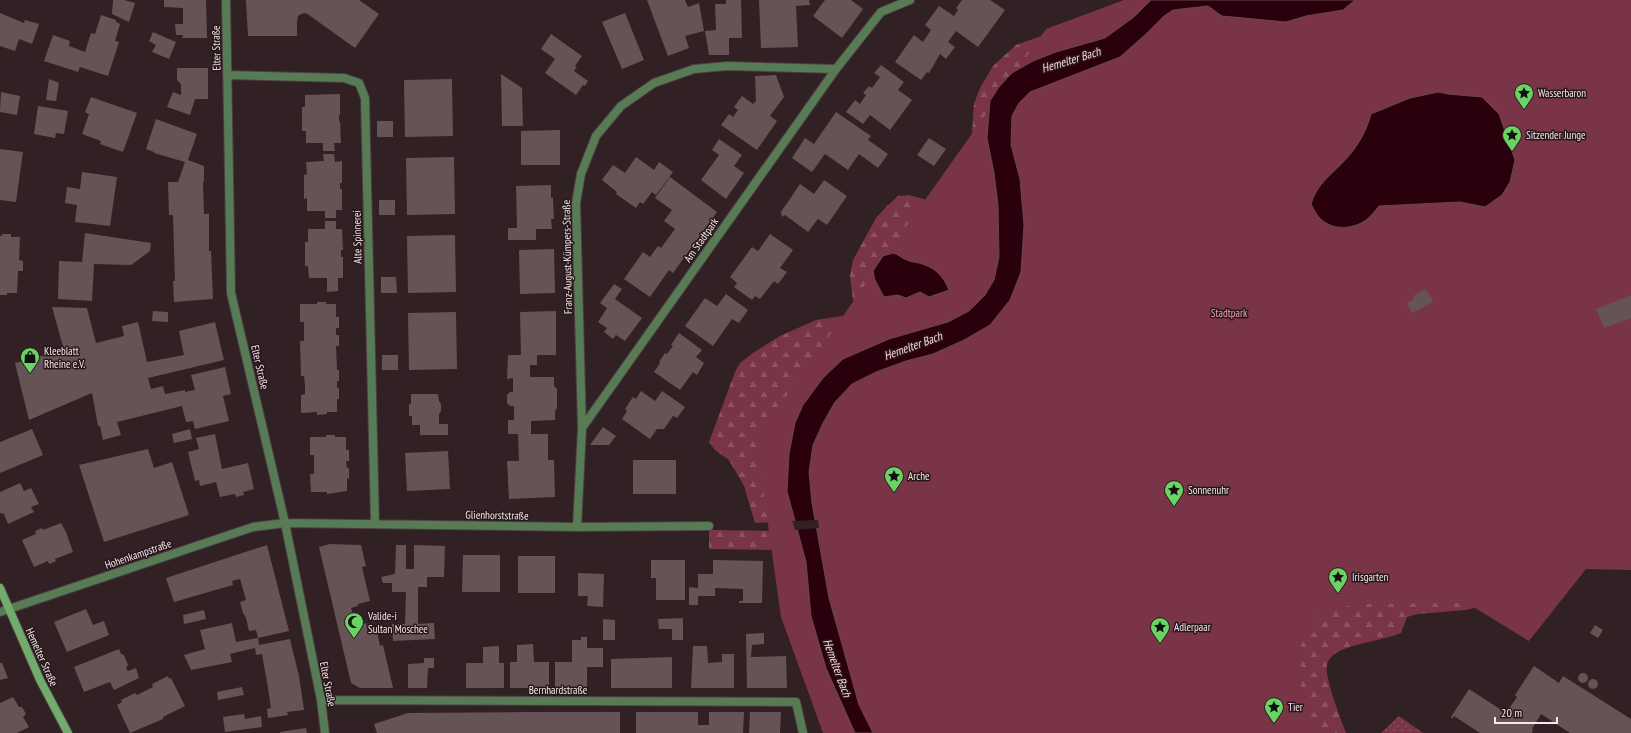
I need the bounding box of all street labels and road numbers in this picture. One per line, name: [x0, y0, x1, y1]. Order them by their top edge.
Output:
street label: Elter Straße: [209, 25, 223, 71]
street label: Franz-August-Kümpers-Straße: [559, 199, 575, 314]
street label: Alte Spinnerei: [350, 210, 364, 264]
street label: Am Stadtpark: [681, 214, 722, 265]
street label: Elter Straße: [248, 343, 272, 391]
street label: Glienhorststraße: [465, 507, 529, 523]
street label: Hohenkampstraße: [103, 536, 174, 572]
street label: Hemelter Straße: [23, 626, 61, 689]
street label: Elter Straße: [317, 660, 339, 708]
street label: Bernhardstraße: [529, 683, 588, 697]

